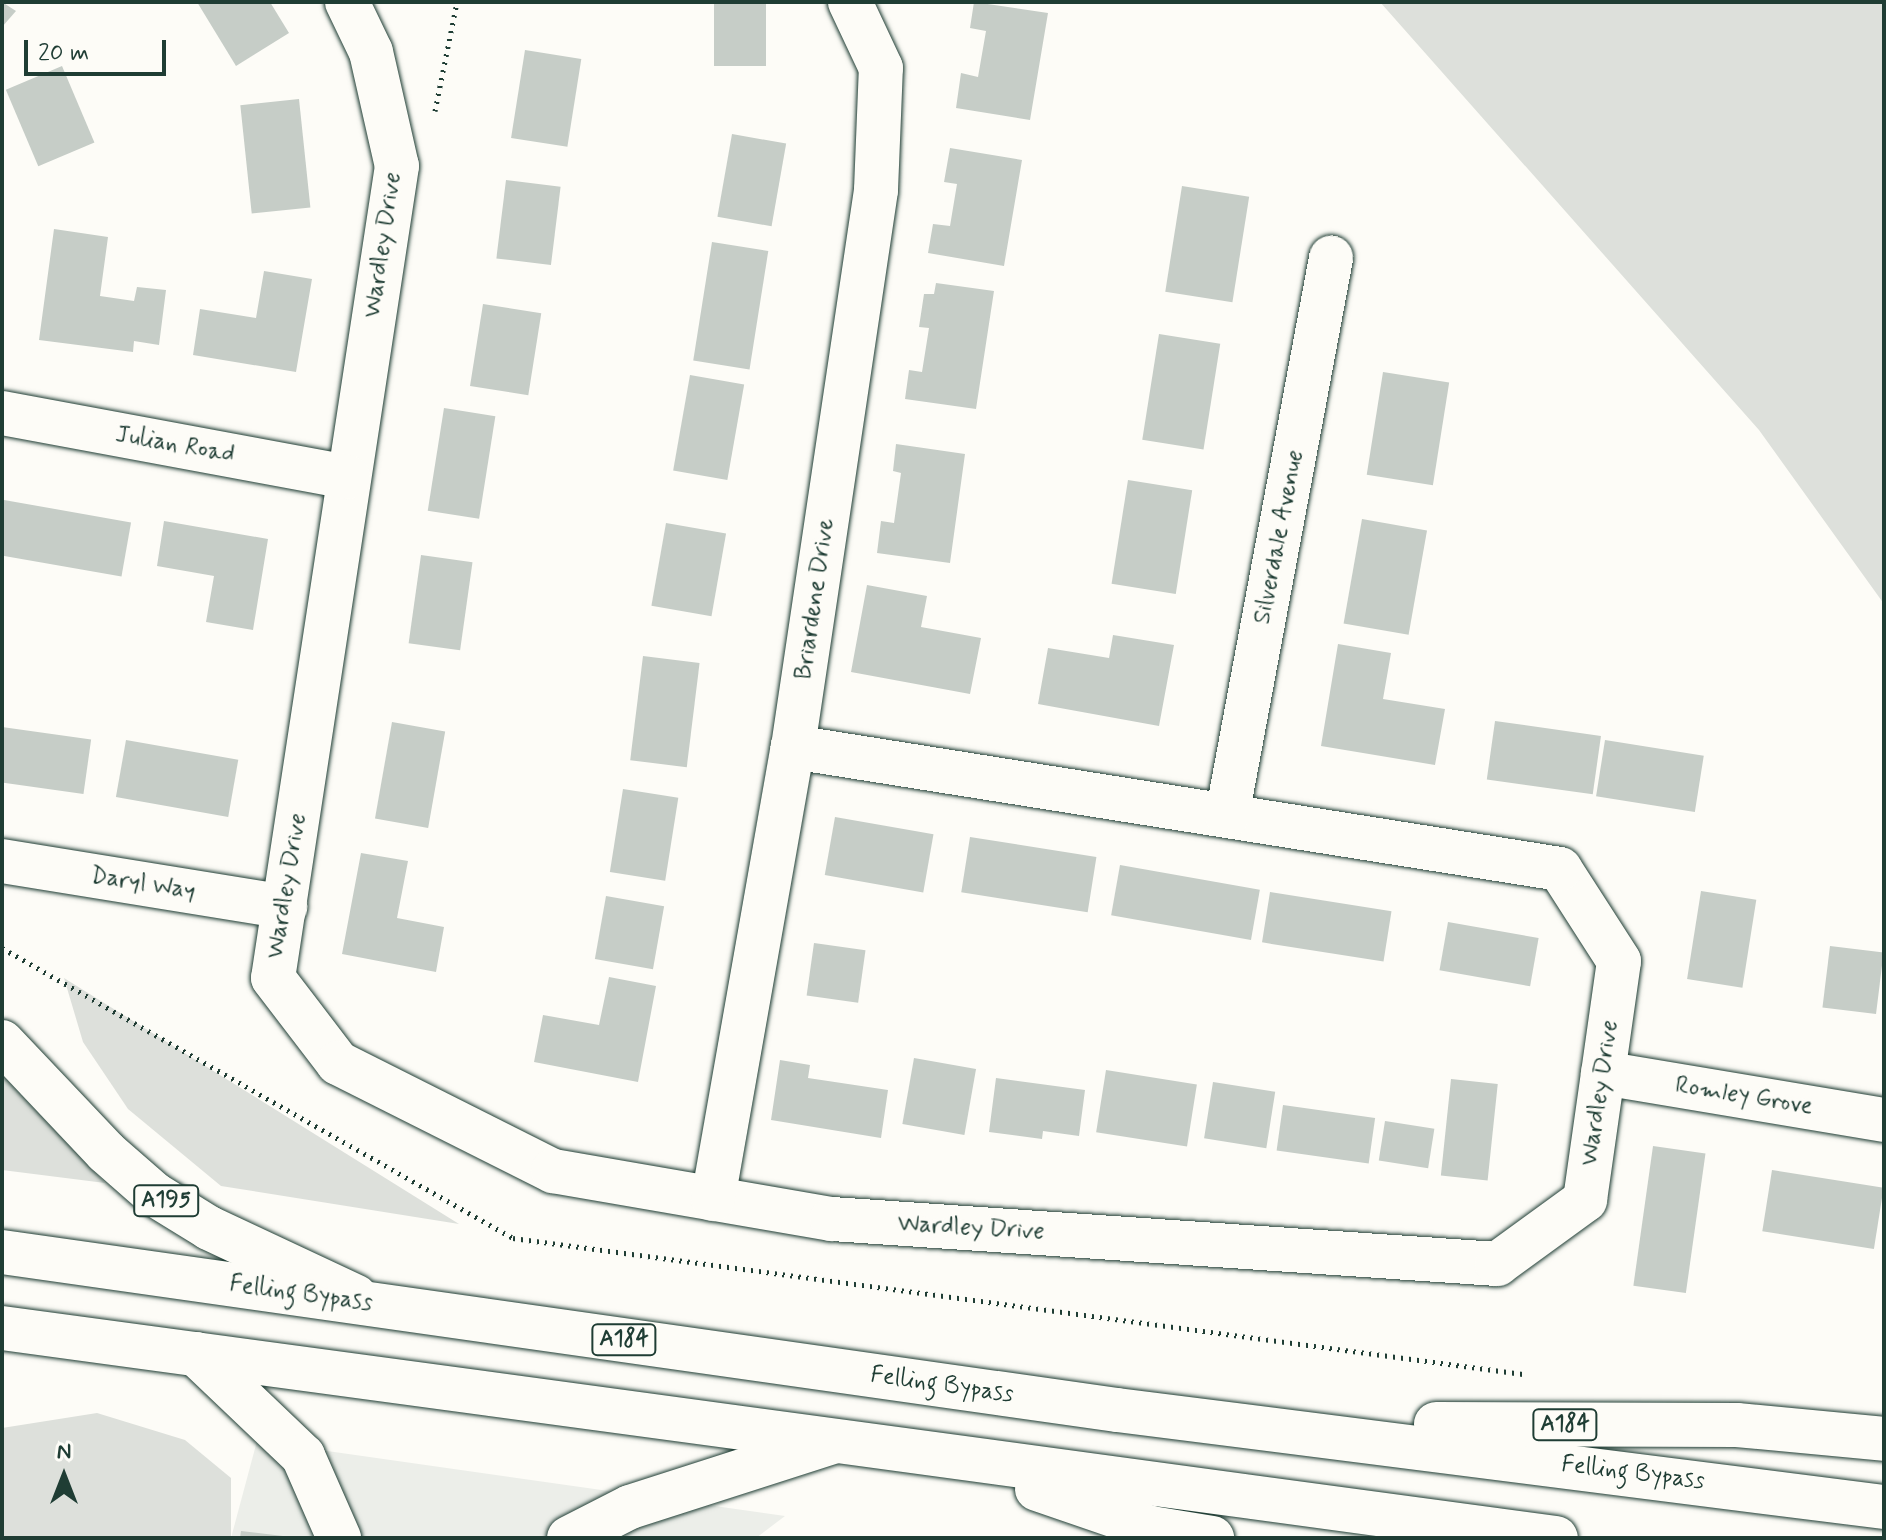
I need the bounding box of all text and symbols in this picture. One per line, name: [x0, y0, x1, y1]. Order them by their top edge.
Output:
scale bar: [28, 24, 170, 74]
text: 20 m: [38, 38, 89, 69]
street label: Wardley Drive: [359, 171, 407, 319]
street label: Julian Road: [115, 421, 235, 469]
street label: Silverdale Avenue: [1248, 446, 1310, 628]
street label: Briardene Drive: [790, 518, 840, 680]
street label: Wardley Drive: [261, 812, 313, 960]
street label: Daryl Way: [87, 861, 199, 907]
street label: Wardley Drive: [1576, 1019, 1624, 1167]
street label: Romley Grove: [1673, 1071, 1815, 1121]
road number: A195: [132, 1183, 200, 1219]
street label: Wardley Drive: [898, 1210, 1044, 1246]
street label: Felling Bypass: [227, 1270, 375, 1318]
road number: A184: [590, 1322, 658, 1358]
street label: Felling Bypass: [868, 1361, 1016, 1409]
road number: A184: [1531, 1407, 1599, 1443]
north arrow: [24, 1436, 104, 1516]
text: N: [57, 1438, 71, 1466]
street label: Felling Bypass: [1559, 1450, 1707, 1496]

